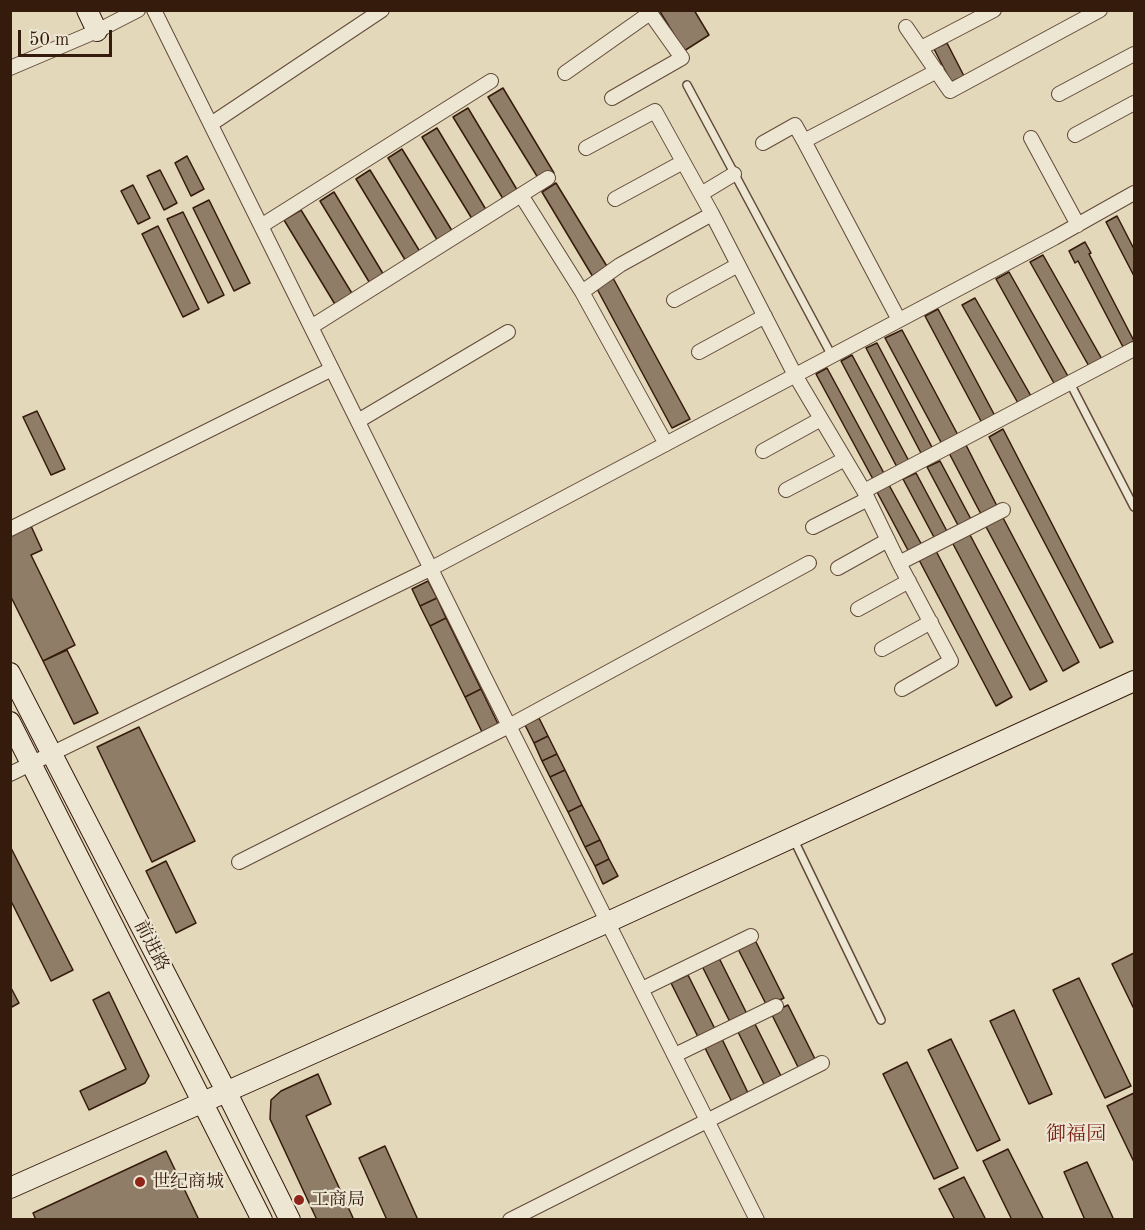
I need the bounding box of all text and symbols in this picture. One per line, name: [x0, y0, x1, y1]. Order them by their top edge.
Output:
scale bar: [21, 18, 116, 56]
text: 50 m: [29, 31, 69, 49]
street label: 前进路: [129, 917, 173, 975]
district label: 御福园: [1046, 1123, 1106, 1147]
place label: 世纪商城: [152, 1171, 224, 1193]
marker: 世纪商城: [133, 1175, 147, 1189]
place label: 工商局: [311, 1189, 365, 1211]
marker: 工商局: [292, 1193, 306, 1207]

